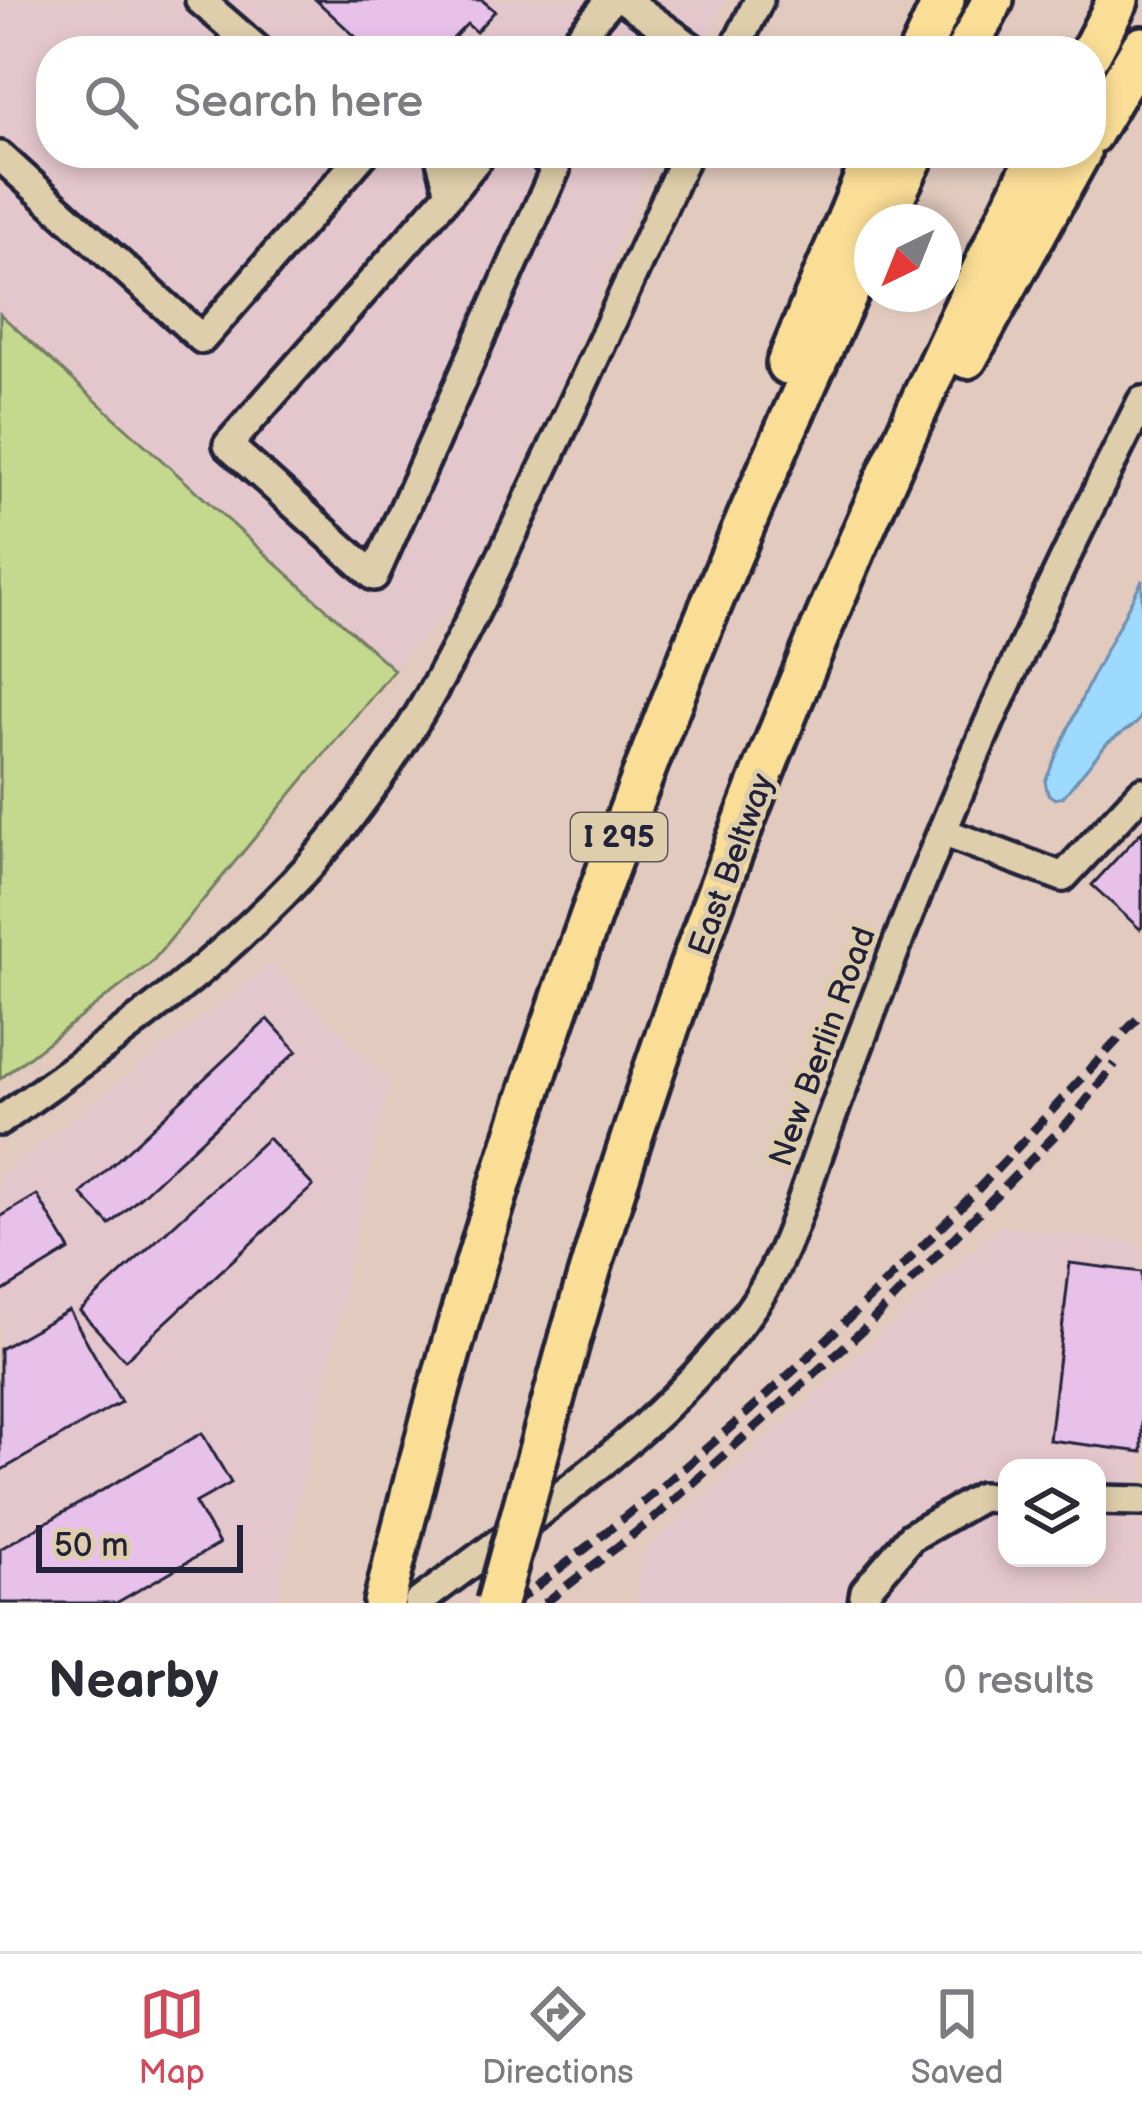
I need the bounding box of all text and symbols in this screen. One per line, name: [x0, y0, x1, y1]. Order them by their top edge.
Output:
search box: [36, 36, 1106, 168]
icon: search: [78, 69, 144, 135]
text: Search here: [174, 75, 423, 130]
north arrow: [854, 204, 962, 312]
street label: East Beltway: [680, 768, 783, 961]
road number: I 295: [571, 813, 667, 861]
street label: New Berlin Road: [761, 921, 885, 1172]
map controls: [998, 1459, 1106, 1567]
button: layers: [998, 1459, 1106, 1567]
scale bar: [36, 1519, 243, 1572]
text: 50 m: [54, 1526, 129, 1566]
text: Nearby: [48, 1651, 219, 1712]
text: 0 results: [943, 1658, 1094, 1705]
tab: Map: [139, 1981, 205, 2093]
tab: Directions: [482, 1981, 634, 2093]
tab: Saved: [911, 1981, 1003, 2093]

